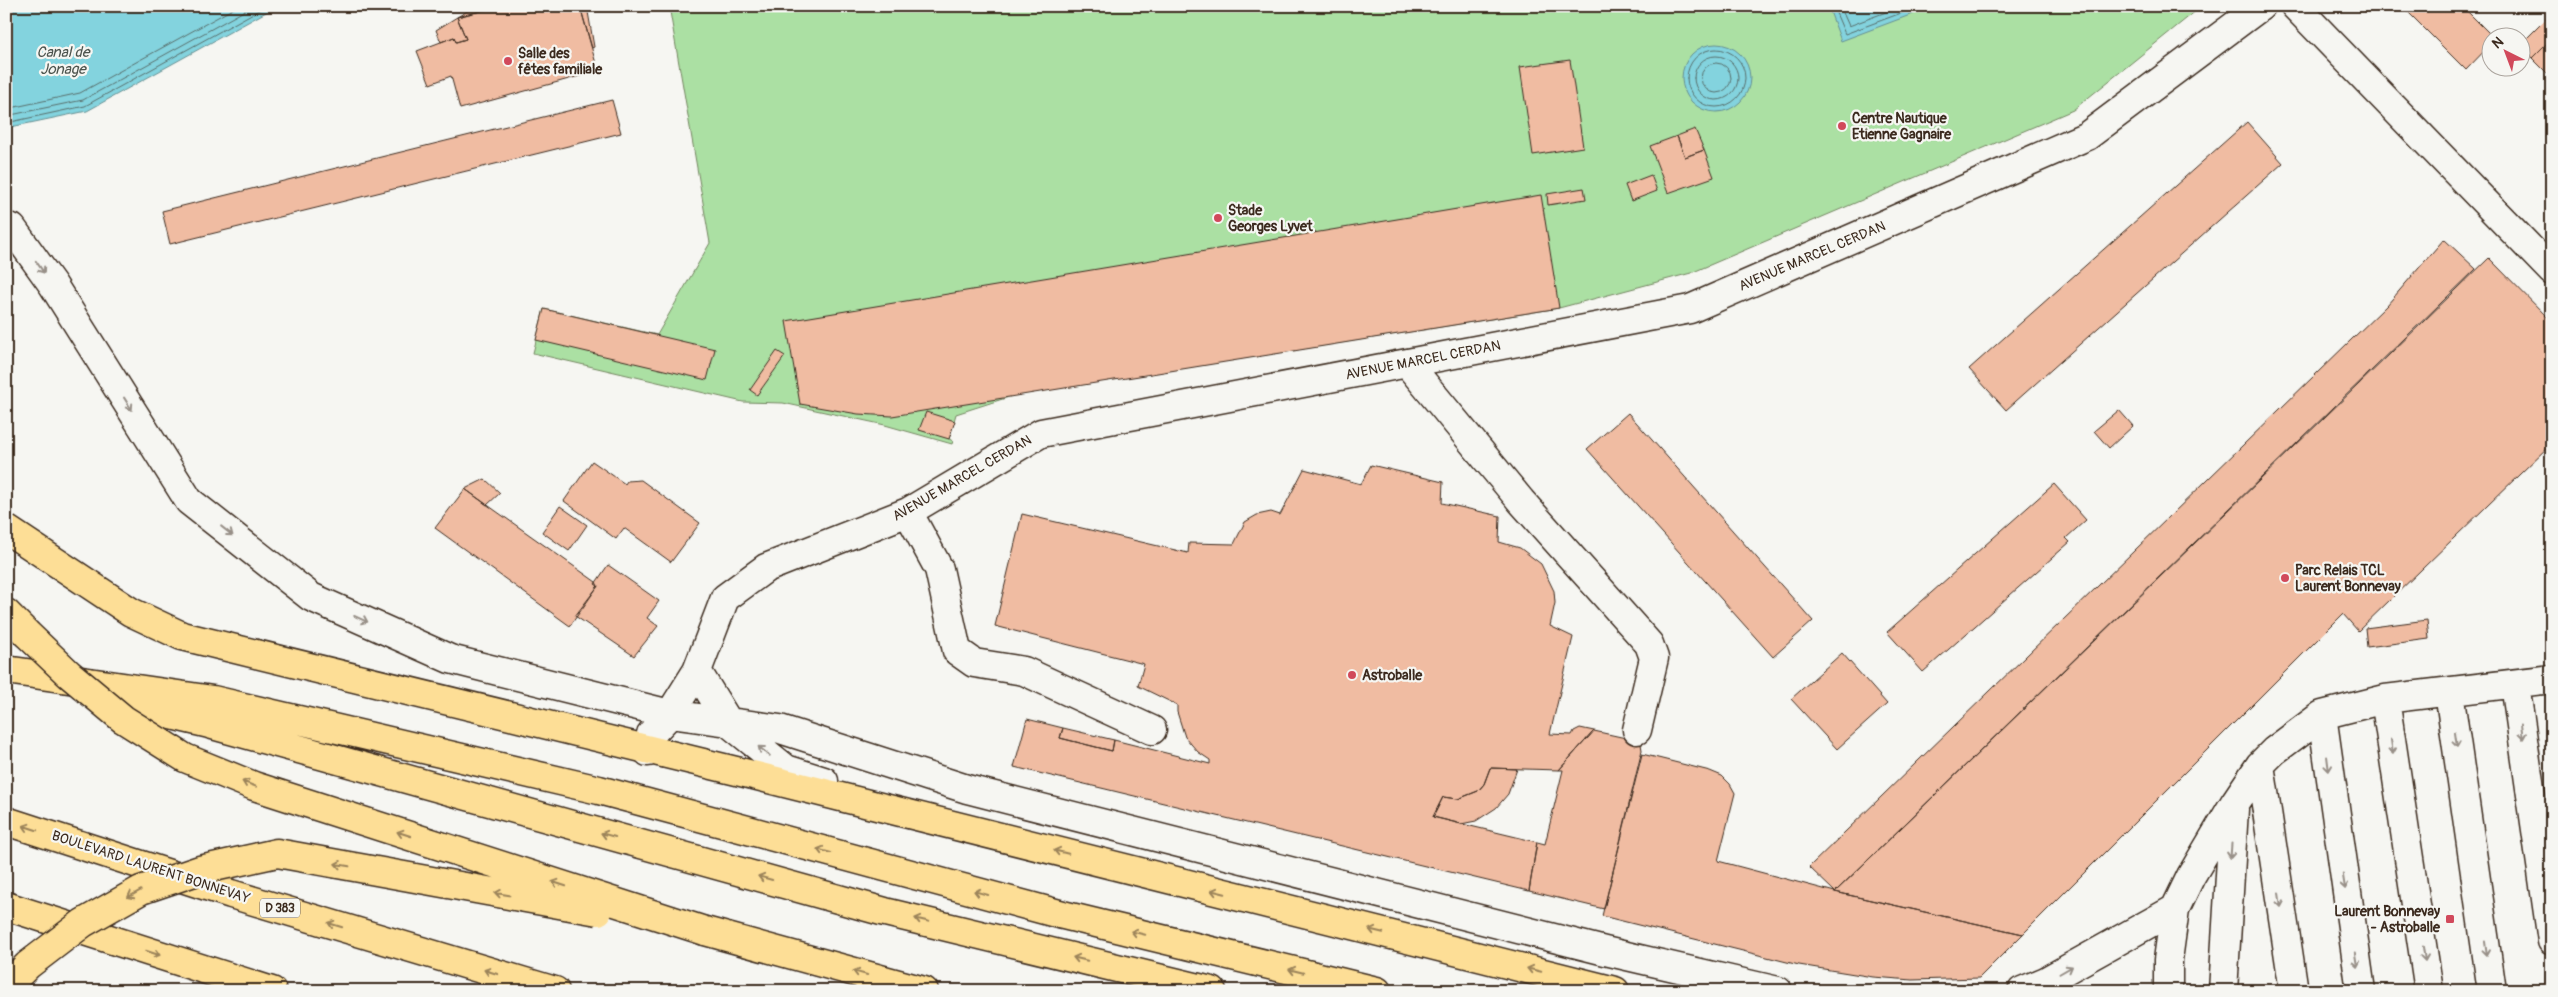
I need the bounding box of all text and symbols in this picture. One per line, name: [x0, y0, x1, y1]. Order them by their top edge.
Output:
north arrow: [2480, 28, 2530, 78]
text: N: [2488, 33, 2507, 52]
water label: Canal de Jonage: [37, 43, 91, 79]
place label: Salle des fêtes familiale: [518, 45, 603, 78]
marker: Salle des fêtes familiale: [502, 55, 514, 67]
place label: Centre Nautique Etienne Gagnaire: [1852, 110, 1952, 143]
marker: Centre Nautique Etienne Gagnaire: [1836, 120, 1848, 132]
place label: Stade Georges Lyvet: [1228, 202, 1313, 235]
marker: Stade Georges Lyvet: [1212, 212, 1224, 224]
street label: AVENUE MARCEL CERDAN: [1736, 217, 1888, 295]
one-way arrow: [35, 260, 45, 274]
street label: AVENUE MARCEL CERDAN: [1344, 337, 1502, 383]
one-way arrow: [123, 397, 133, 411]
street label: AVENUE MARCEL CERDAN: [889, 431, 1035, 525]
one-way arrow: [220, 525, 233, 536]
place label: Parc Relais TCL Laurent Bonnevay: [2295, 562, 2401, 595]
marker: Parc Relais TCL Laurent Bonnevay: [2279, 572, 2291, 584]
one-way arrow: [353, 615, 368, 625]
place label: Astroballe: [1362, 667, 1423, 684]
marker: Astroballe: [1346, 669, 1358, 681]
one-way arrow: [2517, 724, 2527, 740]
one-way arrow: [2451, 732, 2461, 748]
one-way arrow: [2387, 739, 2397, 755]
one-way arrow: [758, 746, 771, 757]
one-way arrow: [2323, 755, 2333, 771]
one-way arrow: [242, 779, 258, 788]
one-way arrow: [23, 823, 39, 833]
street label: BOULEVARD LAURENT BONNEVAY: [50, 827, 252, 907]
one-way arrow: [396, 829, 412, 839]
one-way arrow: [601, 829, 617, 839]
one-way arrow: [2227, 843, 2236, 859]
one-way arrow: [816, 845, 832, 855]
one-way arrow: [1053, 847, 1069, 857]
one-way arrow: [335, 860, 351, 870]
one-way arrow: [757, 873, 773, 883]
one-way arrow: [2339, 874, 2349, 890]
one-way arrow: [551, 879, 567, 888]
one-way arrow: [1211, 887, 1227, 896]
one-way arrow: [973, 888, 989, 897]
one-way arrow: [127, 889, 142, 899]
one-way arrow: [495, 889, 511, 899]
one-way arrow: [2275, 892, 2285, 908]
road number: D 383: [260, 898, 300, 918]
place label: Laurent Bonnevay - Astroballe: [2334, 903, 2441, 936]
marker: Laurent Bonnevay - Astroballe: [2444, 913, 2456, 925]
one-way arrow: [914, 915, 930, 925]
one-way arrow: [328, 920, 344, 930]
one-way arrow: [1368, 926, 1384, 935]
one-way arrow: [1131, 928, 1147, 937]
one-way arrow: [2481, 940, 2491, 956]
one-way arrow: [2419, 946, 2429, 962]
one-way arrow: [144, 948, 160, 958]
one-way arrow: [2351, 951, 2361, 967]
one-way arrow: [1072, 954, 1088, 963]
one-way arrow: [1526, 965, 1542, 975]
one-way arrow: [2058, 965, 2073, 974]
one-way arrow: [1289, 966, 1305, 975]
one-way arrow: [483, 967, 499, 977]
one-way arrow: [853, 968, 869, 978]

